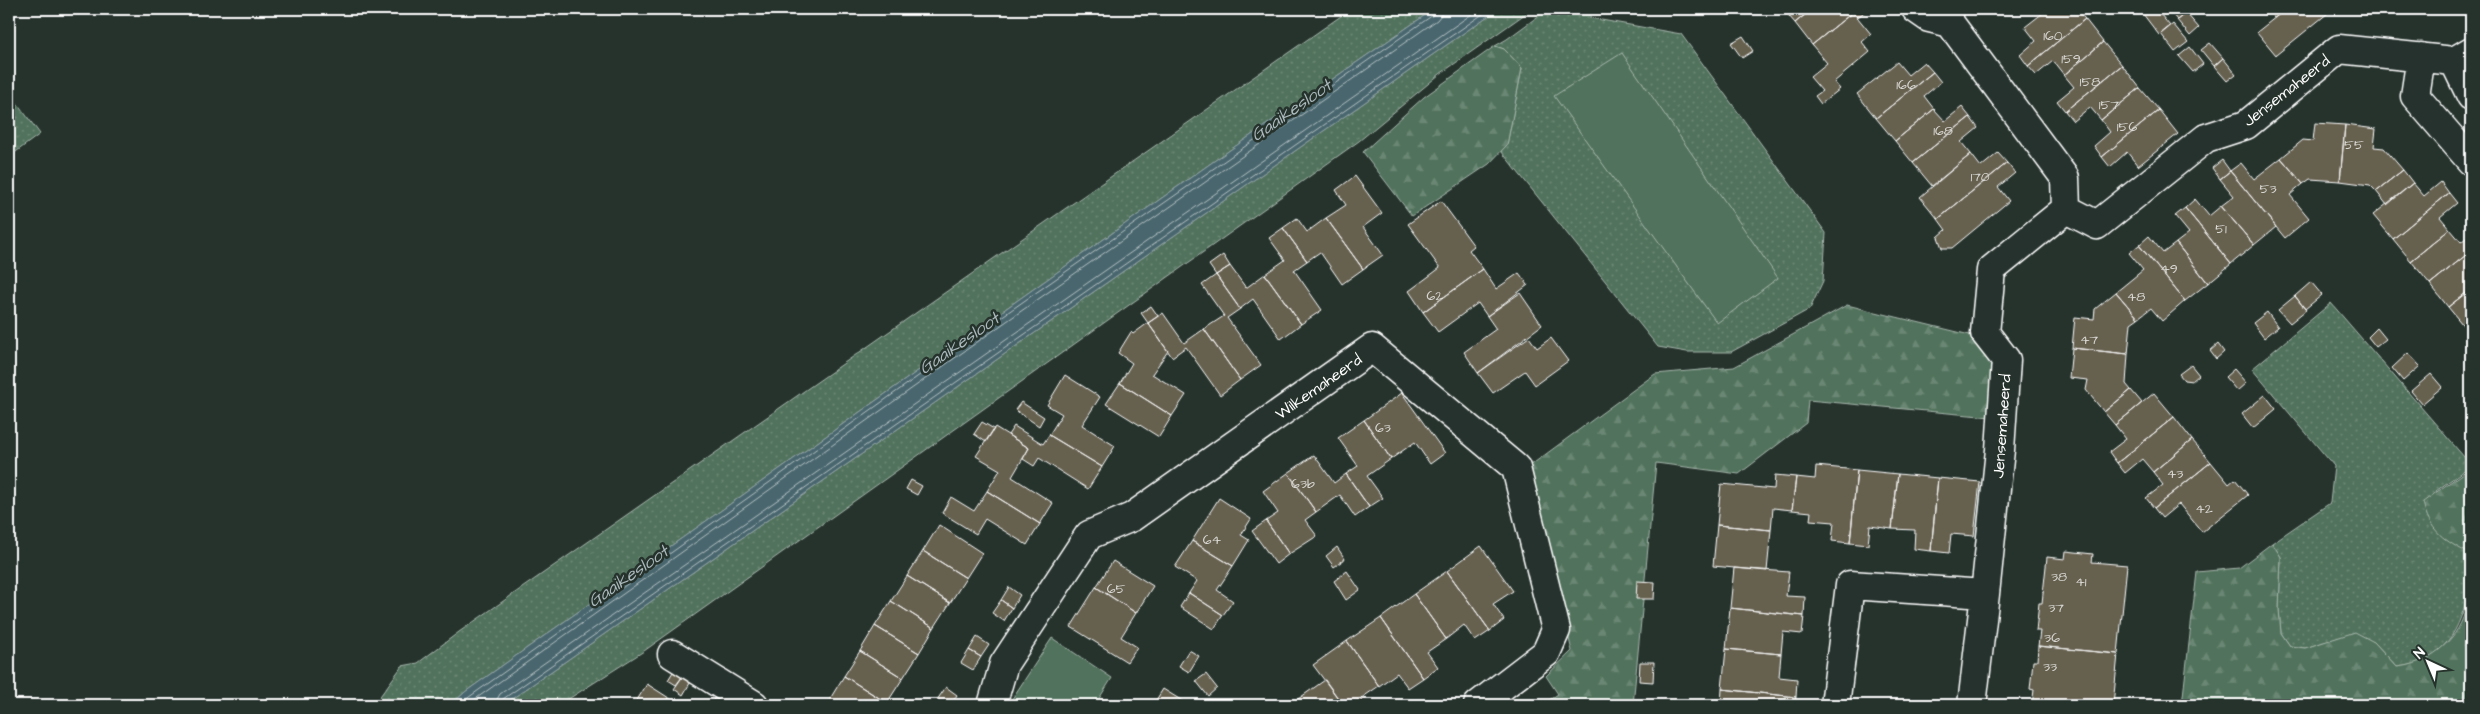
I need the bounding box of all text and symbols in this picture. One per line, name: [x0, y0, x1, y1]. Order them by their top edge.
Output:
house number: 160: [2043, 26, 2063, 46]
house number: 159: [2061, 49, 2081, 69]
street label: Jensemaheerd: [2239, 50, 2335, 132]
water label: Gaaikesloot: [1246, 72, 1338, 148]
house number: 158: [2080, 72, 2100, 92]
house number: 166: [1896, 75, 1916, 95]
house number: 157: [2099, 95, 2120, 115]
house number: 156: [2117, 117, 2137, 137]
house number: 168: [1933, 121, 1953, 141]
house number: 55: [2344, 135, 2364, 155]
house number: 170: [1970, 167, 1990, 187]
house number: 53: [2259, 179, 2277, 199]
house number: 51: [2215, 219, 2227, 239]
house number: 49: [2160, 259, 2178, 279]
house number: 62: [1427, 286, 1443, 306]
house number: 48: [2127, 287, 2145, 307]
water label: Gaaikesloot: [914, 305, 1006, 381]
house number: 47: [2080, 330, 2098, 350]
street label: Wilkemaheerd: [1271, 349, 1366, 425]
street label: Jensemaheerd: [1987, 373, 2017, 479]
house number: 63: [1375, 418, 1391, 438]
house number: 43: [2167, 464, 2183, 484]
house number: 63b: [1291, 474, 1315, 494]
house number: 42: [2195, 499, 2213, 519]
house number: 64: [1203, 530, 1222, 550]
water label: Gaaikesloot: [583, 538, 675, 614]
house number: 38: [2051, 567, 2067, 587]
house number: 41: [2075, 572, 2087, 592]
house number: 65: [1107, 579, 1125, 599]
house number: 37: [2048, 598, 2064, 618]
house number: 36: [2044, 628, 2060, 648]
north arrow: [2402, 636, 2452, 686]
text: N: [2410, 643, 2430, 664]
house number: 33: [2043, 657, 2057, 677]

